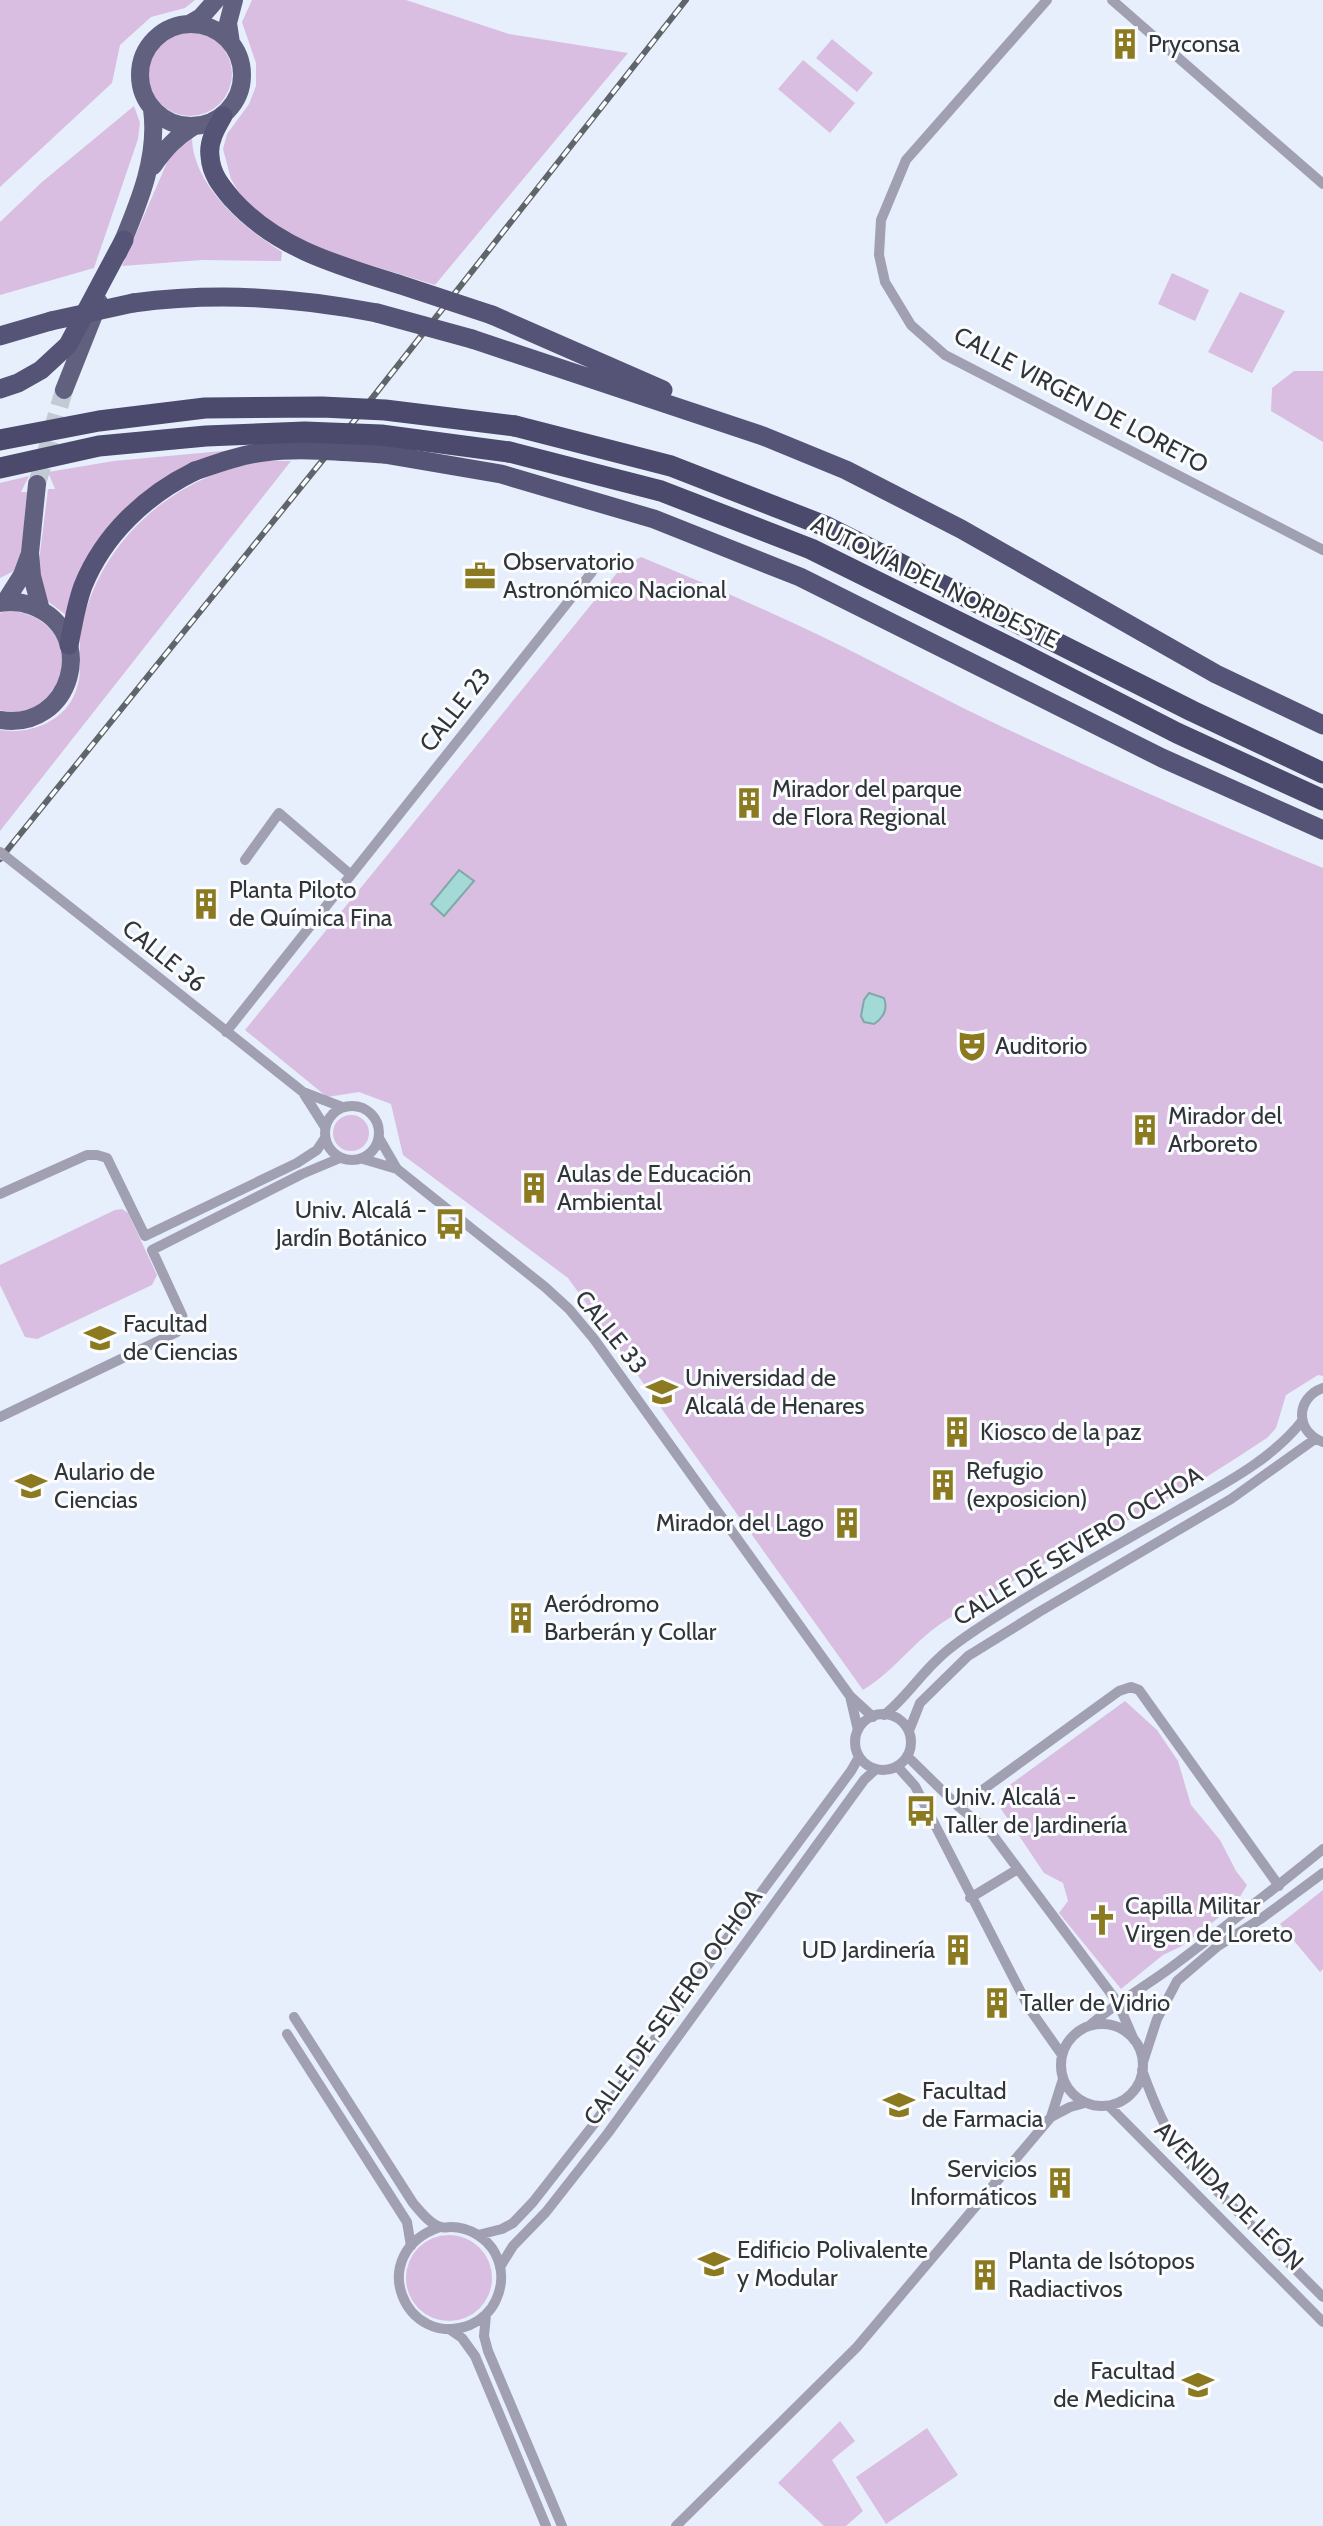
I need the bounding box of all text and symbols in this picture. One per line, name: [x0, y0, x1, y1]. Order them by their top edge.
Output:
building icon: Pryconsa: [1108, 27, 1142, 61]
place label: Pryconsa: [1148, 29, 1240, 58]
street label: CALLE VIRGEN DE LORETO: [949, 320, 1213, 479]
street label: AUTOVÍA DEL NORDESTE: [807, 509, 1064, 654]
place label: Observatorio Astronómico Nacional: [503, 547, 727, 604]
office icon: Observatorio Astronómico Nacional: [463, 559, 497, 593]
street label: CALLE 23: [413, 662, 496, 757]
place label: Mirador del parque de Flora Regional: [772, 774, 962, 831]
building icon: Mirador del parque de Flora Regional: [732, 786, 766, 820]
place label: Planta Piloto de Química Fina: [229, 875, 393, 932]
building icon: Planta Piloto de Química Fina: [189, 887, 223, 921]
street label: CALLE 36: [117, 913, 212, 998]
theatre icon: Auditorio: [955, 1029, 989, 1063]
place label: Auditorio: [995, 1031, 1088, 1060]
place label: Mirador del Arboreto: [1168, 1101, 1282, 1158]
building icon: Mirador del Arboreto: [1128, 1113, 1162, 1147]
place label: Aulas de Educación Ambiental: [557, 1159, 751, 1216]
building icon: Aulas de Educación Ambiental: [517, 1171, 551, 1205]
place label: Univ. Alcalá - Jardín Botánico: [275, 1195, 427, 1252]
bus stop icon: Univ. Alcalá - Jardín Botánico: [433, 1207, 467, 1241]
street label: CALLE 33: [569, 1284, 654, 1379]
place label: Facultad de Ciencias: [123, 1309, 238, 1366]
school or university icon: Facultad de Ciencias: [83, 1321, 117, 1355]
place label: Universidad de Alcalá de Henares: [685, 1363, 865, 1420]
school or university icon: Universidad de Alcalá de Henares: [645, 1375, 679, 1409]
building icon: Kiosco de la paz: [940, 1415, 974, 1449]
place label: Kiosco de la paz: [980, 1417, 1142, 1446]
place label: Refugio (exposicion): [966, 1456, 1087, 1513]
place label: Aulario de Ciencias: [54, 1457, 155, 1514]
street label: CALLE DE SEVERO OCHOA: [948, 1460, 1208, 1631]
building icon: Refugio (exposicion): [926, 1468, 960, 1502]
school or university icon: Aulario de Ciencias: [14, 1469, 48, 1503]
building icon: Mirador del Lago: [830, 1506, 864, 1540]
place label: Mirador del Lago: [656, 1508, 824, 1537]
place label: Aeródromo Barberán y Collar: [544, 1589, 717, 1646]
building icon: Aeródromo Barberán y Collar: [504, 1601, 538, 1635]
place label: Univ. Alcalá - Taller de Jardinería: [944, 1782, 1128, 1839]
bus stop icon: Univ. Alcalá - Taller de Jardinería: [904, 1794, 938, 1828]
street label: CALLE DE SEVERO OCHOA: [577, 1883, 768, 2131]
place label: Capilla Militar Virgen de Loreto: [1125, 1891, 1293, 1948]
church icon: Capilla Militar Virgen de Loreto: [1085, 1903, 1119, 1937]
building icon: UD Jardinería: [941, 1933, 975, 1967]
place label: UD Jardinería: [802, 1935, 935, 1964]
building icon: Taller de Vidrio: [980, 1986, 1014, 2020]
place label: Taller de Vidrio: [1020, 1988, 1170, 2017]
place label: Facultad de Farmacia: [922, 2076, 1044, 2133]
school or university icon: Facultad de Farmacia: [882, 2088, 916, 2122]
street label: AVENIDA DE LEÓN: [1149, 2115, 1310, 2276]
place label: Servicios Informáticos: [910, 2154, 1037, 2211]
building icon: Servicios Informáticos: [1043, 2166, 1077, 2200]
place label: Edificio Polivalente y Modular: [737, 2235, 928, 2292]
place label: Planta de Isótopos Radiactivos: [1008, 2246, 1195, 2303]
school or university icon: Edificio Polivalente y Modular: [697, 2247, 731, 2281]
building icon: Planta de Isótopos Radiactivos: [968, 2258, 1002, 2292]
place label: Facultad de Medicina: [1053, 2356, 1175, 2413]
school or university icon: Facultad de Medicina: [1181, 2368, 1215, 2402]

